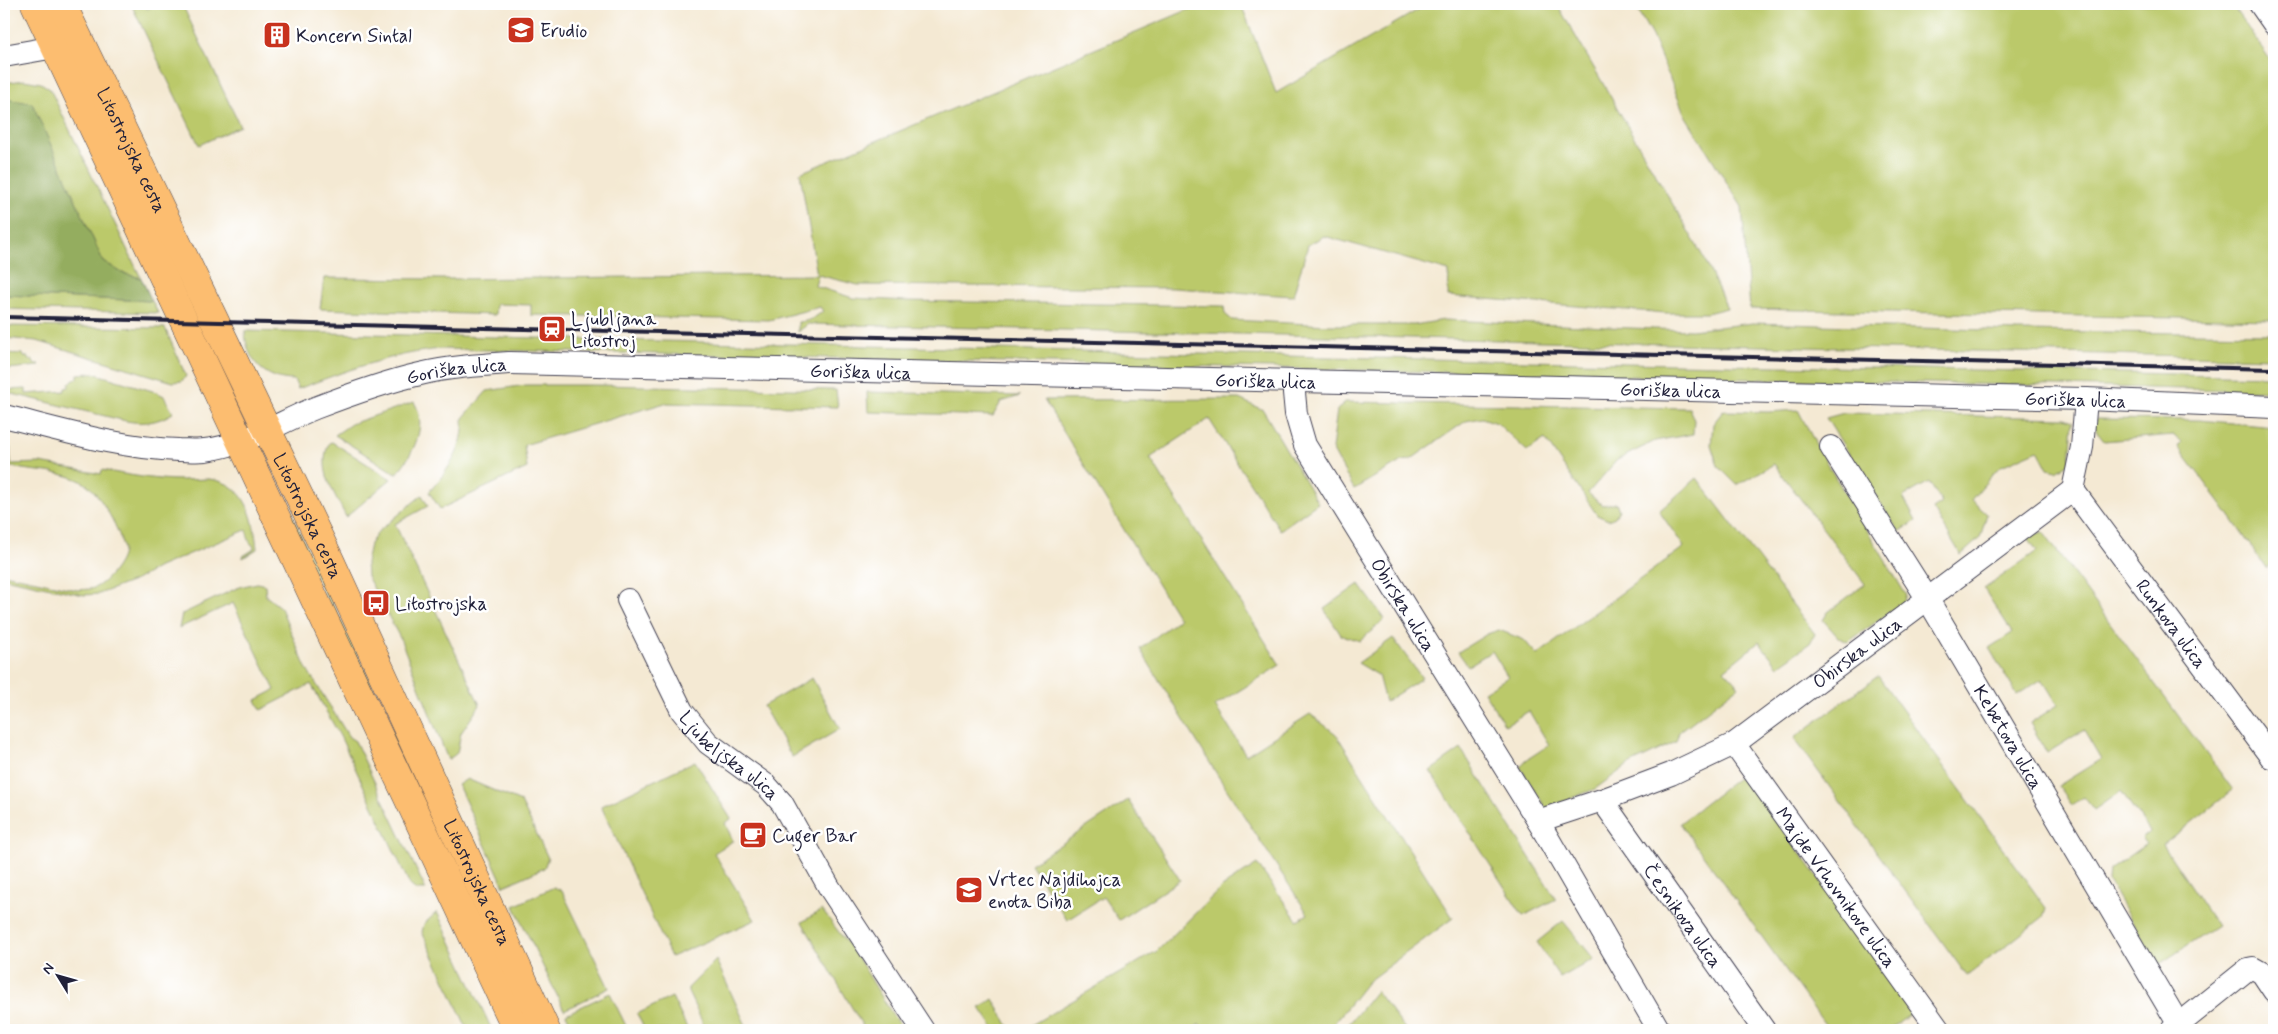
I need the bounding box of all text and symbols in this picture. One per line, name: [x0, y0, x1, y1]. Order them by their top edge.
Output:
school or university icon: Erudio: [506, 15, 536, 45]
place label: Erudio: [540, 19, 587, 44]
building icon: Koncern Sintal: [262, 20, 292, 50]
place label: Koncern Sintal: [296, 24, 412, 49]
street label: Litostrojska cesta: [90, 84, 172, 217]
place label: Ljubljana Litostroj: [571, 307, 657, 354]
station icon: Ljubljana Litostroj: [537, 314, 567, 344]
street label: Goriška ulica: [404, 352, 508, 391]
street label: Goriška ulica: [810, 359, 912, 386]
street label: Goriška ulica: [1215, 368, 1317, 395]
street label: Goriška ulica: [1619, 377, 1722, 405]
street label: Goriška ulica: [2024, 387, 2127, 415]
street label: Litostrojska cesta: [266, 449, 348, 583]
street label: Obirska ulica: [1364, 554, 1441, 657]
street label: Runkova ulica: [2129, 575, 2212, 674]
bus stop icon: Litostrojska: [361, 588, 391, 618]
place label: Litostrojska: [395, 592, 487, 617]
street label: Obirska ulica: [1808, 612, 1907, 695]
street label: Kebetova ulica: [1967, 681, 2048, 794]
street label: Ljubeljska ulica: [673, 706, 785, 806]
street label: Majde Vrhovnikove ulica: [1769, 803, 1901, 973]
street label: Litostrojska cesta: [437, 816, 517, 950]
cafe icon: Cuger Bar: [738, 820, 768, 850]
place label: Cuger Bar: [772, 824, 857, 852]
street label: Česnikova ulica: [1637, 859, 1727, 973]
place label: Vrtec Najdihojca enota Biba: [988, 868, 1121, 915]
school or university icon: Vrtec Najdihojca enota Biba: [954, 875, 984, 905]
north arrow: [32, 952, 82, 1002]
text: N: [38, 960, 58, 978]

